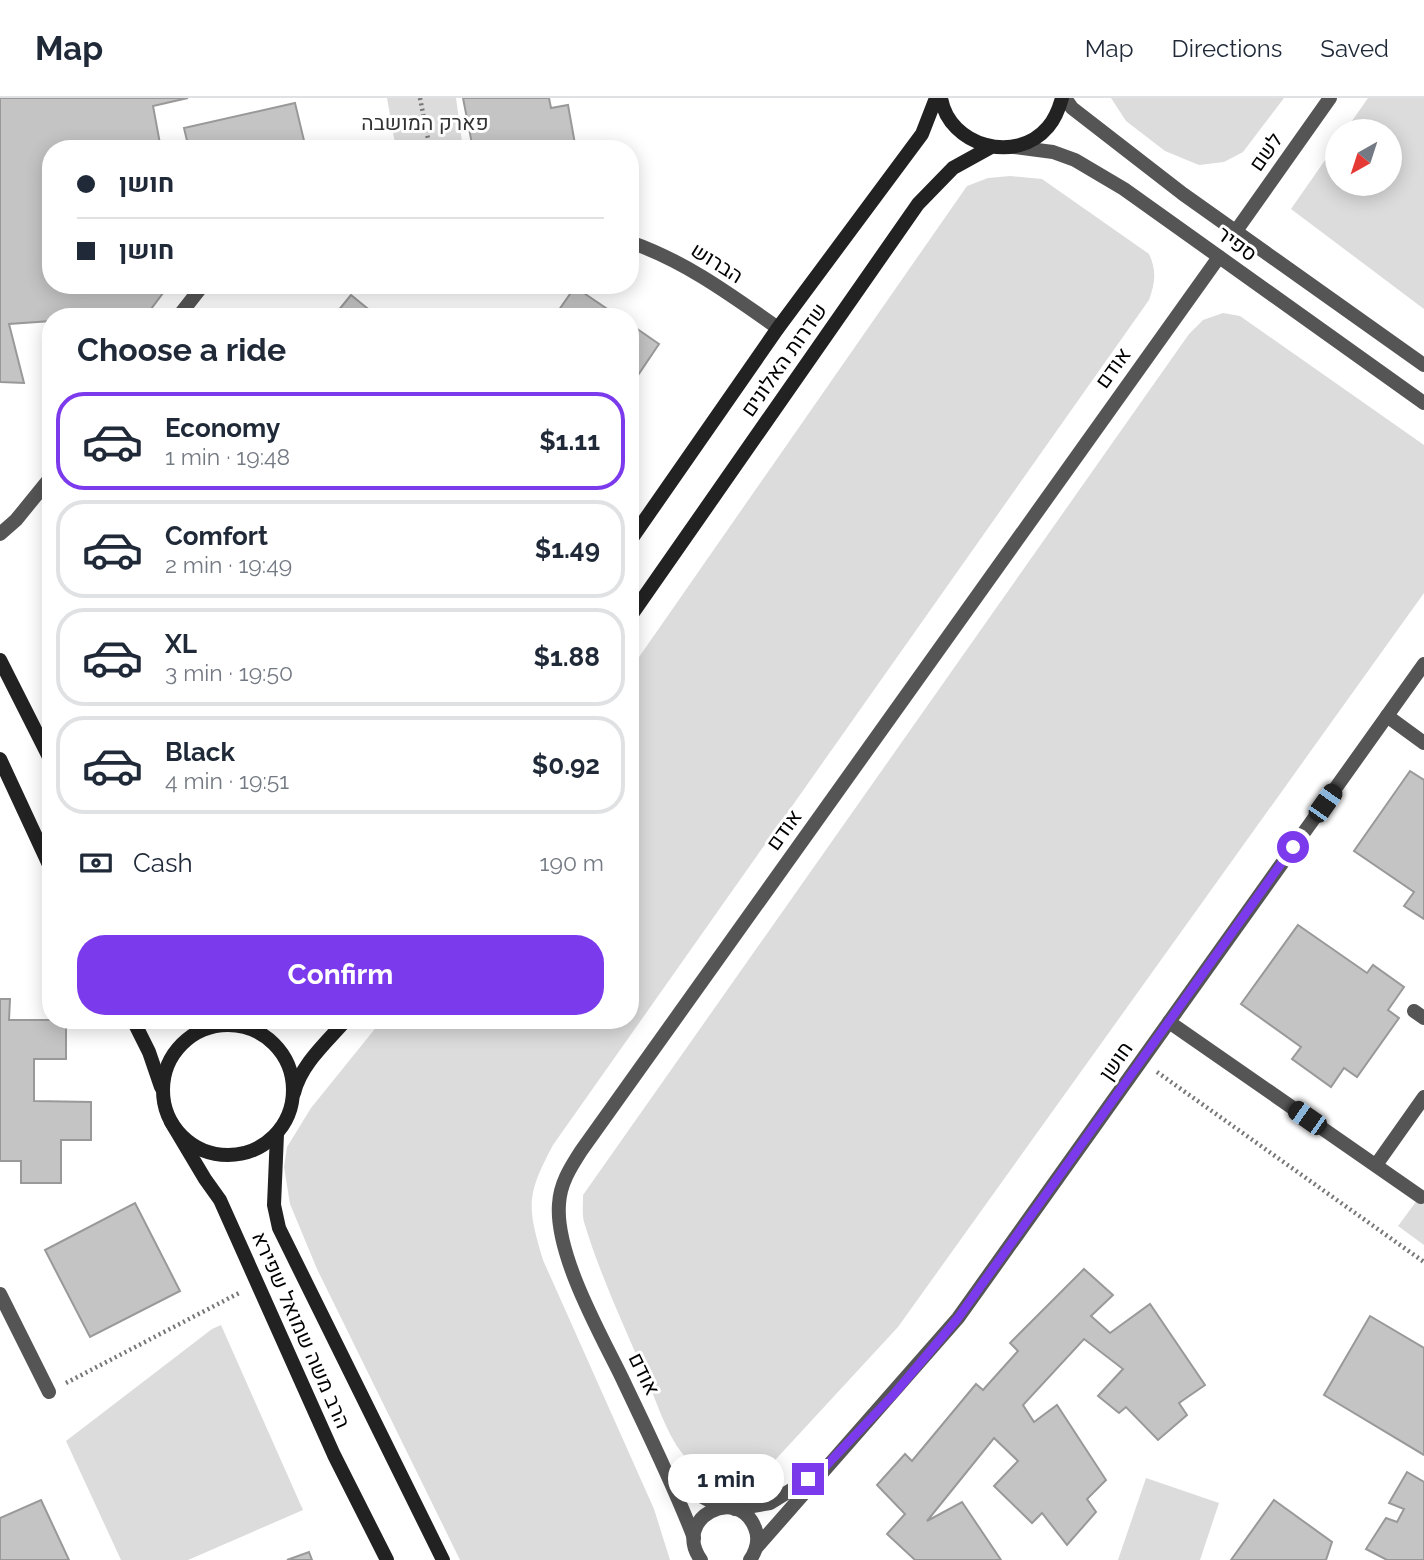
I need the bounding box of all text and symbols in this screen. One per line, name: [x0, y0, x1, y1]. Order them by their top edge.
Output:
text: Map: [35, 29, 103, 68]
text: Map: [1085, 34, 1134, 63]
text: Directions: [1172, 34, 1282, 63]
text: Saved: [1320, 34, 1389, 63]
park label: פארק המושבה: [361, 110, 489, 135]
north arrow: [1325, 119, 1402, 196]
map controls: [1325, 119, 1402, 196]
street label: לשם: [1244, 128, 1288, 176]
text: חושן: [119, 168, 174, 198]
street label: ספיר: [1212, 221, 1262, 266]
text: חושן: [119, 235, 174, 265]
street label: הברוש: [687, 237, 748, 288]
street label: שדרות האלונים: [735, 298, 832, 421]
text: Choose a ride: [77, 331, 286, 368]
street label: אודם: [1090, 343, 1136, 393]
icon: car: [81, 410, 144, 473]
text: Economy: [165, 413, 280, 443]
text: $1.11: [539, 426, 600, 456]
text: 1 min · 19:48: [165, 443, 290, 470]
icon: car: [81, 518, 144, 581]
text: Comfort: [165, 521, 268, 551]
text: $1.49: [535, 534, 600, 564]
text: 2 min · 19:49: [165, 551, 292, 578]
icon: car: [81, 626, 144, 689]
text: XL: [165, 629, 197, 659]
text: $1.88: [533, 642, 600, 672]
text: 3 min · 19:50: [165, 659, 293, 686]
icon: car: [81, 734, 144, 797]
text: Black: [165, 737, 235, 767]
text: $0.92: [532, 750, 600, 780]
text: 4 min · 19:51: [165, 767, 289, 794]
car: [1305, 780, 1346, 826]
street label: אודם: [761, 805, 807, 855]
route start: [1277, 831, 1309, 863]
icon: cash: [77, 844, 115, 882]
text: Cash: [133, 848, 193, 878]
text: 190 m: [540, 849, 604, 876]
button: Confirm: [77, 935, 604, 1015]
street label: חושן: [1093, 1036, 1138, 1085]
car: [1284, 1097, 1331, 1139]
street label: הרב משה שמואל שפירא: [247, 1228, 356, 1432]
street label: אודם: [624, 1349, 665, 1399]
callout: 1 min: [668, 1454, 784, 1504]
route end: [792, 1463, 824, 1495]
text: 1 min: [697, 1465, 755, 1492]

